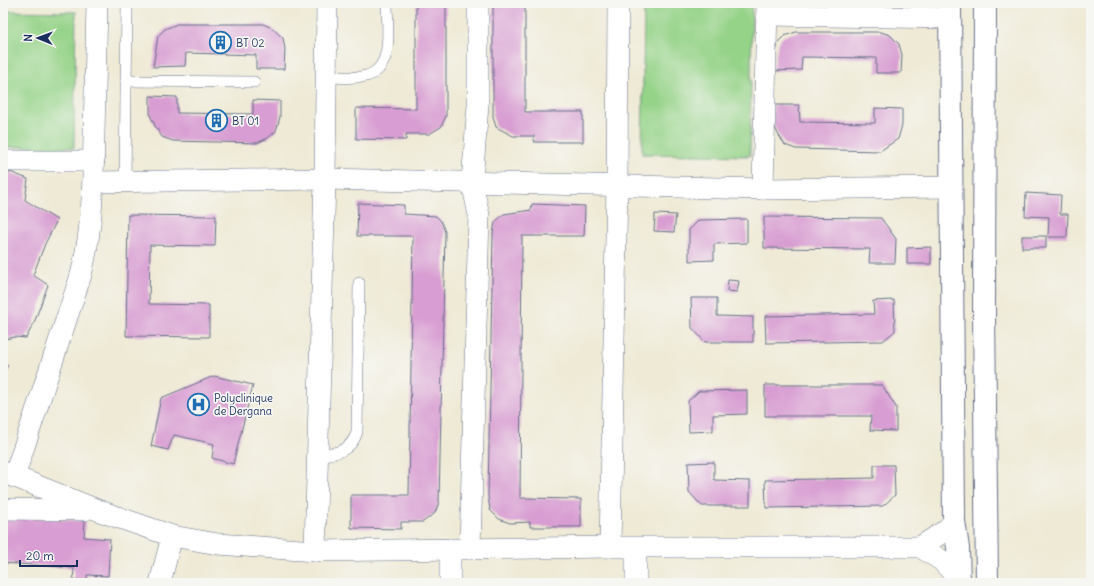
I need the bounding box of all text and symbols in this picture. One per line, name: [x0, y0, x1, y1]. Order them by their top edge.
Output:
north arrow: [18, 18, 58, 58]
building icon: BT 02: [207, 30, 233, 56]
text: N: [21, 34, 35, 42]
place label: BT 02: [236, 36, 265, 50]
building icon: BT 01: [203, 108, 229, 134]
place label: BT 01: [232, 114, 259, 128]
hospital icon: Polyclinique de Dergana: [185, 391, 211, 417]
place label: Polyclinique de Dergana: [214, 391, 273, 418]
scale bar: [20, 542, 77, 568]
text: 20 m: [26, 548, 54, 563]

